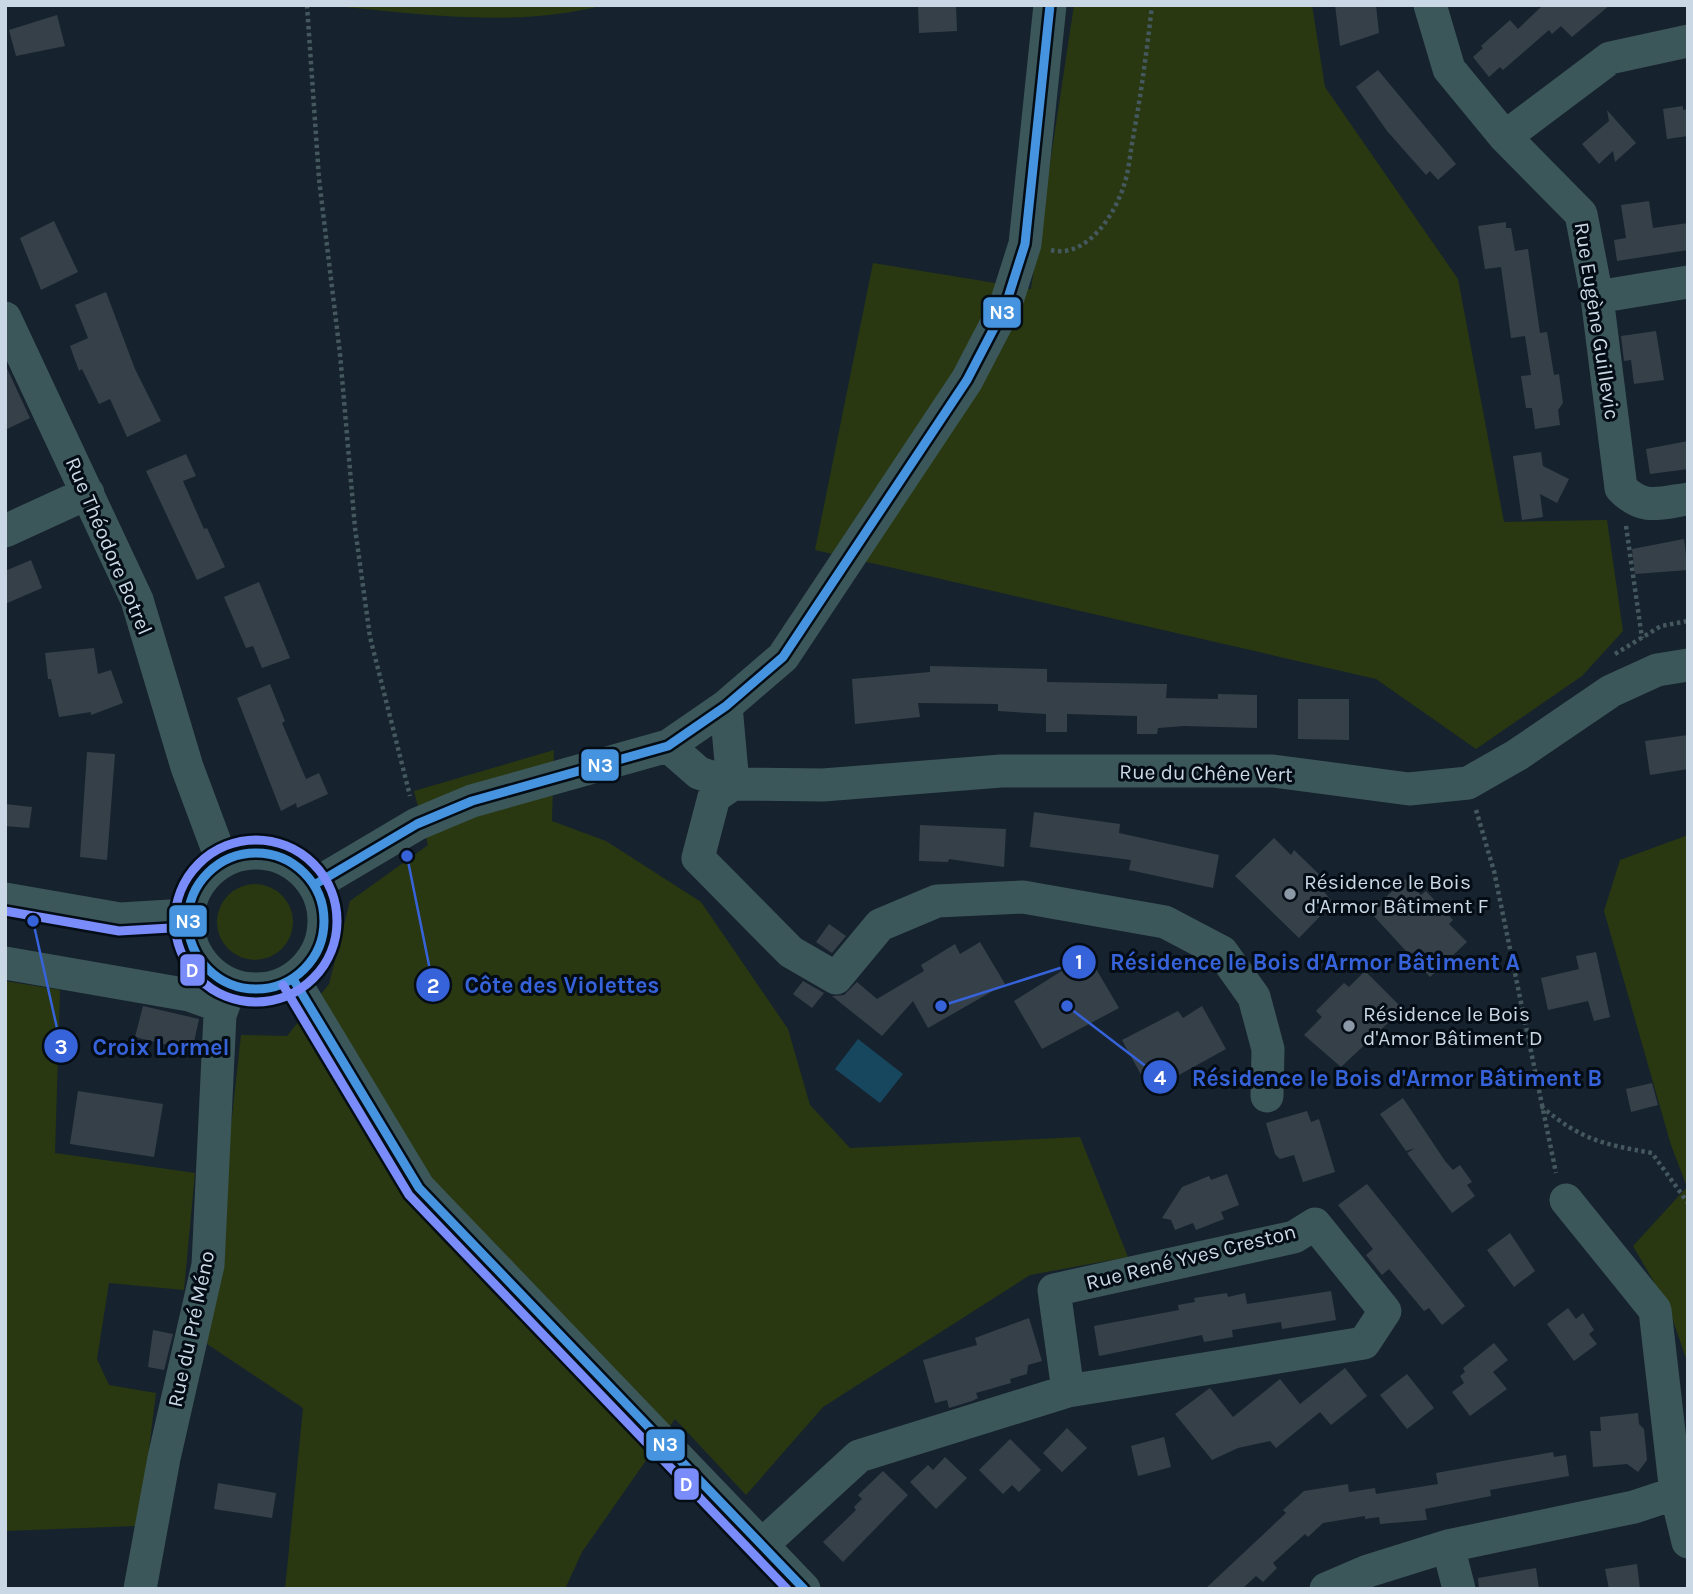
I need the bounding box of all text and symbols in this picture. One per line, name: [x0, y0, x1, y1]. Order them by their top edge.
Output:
street label: Rue Eugène Guillevic: [1570, 221, 1624, 421]
line badge: N3: [982, 296, 1022, 329]
text: N3: [989, 302, 1015, 324]
street label: Rue Théodore Botrel: [61, 454, 157, 638]
line badge: N3: [580, 748, 620, 782]
text: N3: [587, 755, 613, 777]
street label: Rue du Chêne Vert: [1119, 759, 1293, 787]
place label: Résidence le Bois d'Armor Bâtiment F: [1304, 870, 1488, 918]
marker: Résidence le Bois d'Armor Bâtiment F: [1282, 886, 1298, 902]
line badge: N3: [168, 904, 208, 938]
text: N3: [175, 911, 201, 933]
callout: Résidence le Bois d'Armor Bâtiment A: [1061, 940, 1534, 984]
text: Résidence le Bois d'Armor Bâtiment A: [1110, 949, 1520, 976]
text: 1: [1075, 950, 1083, 974]
line badge: D: [179, 953, 206, 987]
text: D: [185, 960, 199, 982]
callout: Côte des Violettes: [415, 963, 673, 1007]
text: Côte des Violettes: [464, 972, 660, 999]
text: 2: [427, 974, 439, 998]
place label: Résidence le Bois d'Amor Bâtiment D: [1363, 1002, 1543, 1050]
marker: Résidence le Bois d'Amor Bâtiment D: [1341, 1018, 1357, 1034]
callout: Croix Lormel: [43, 1024, 243, 1068]
text: Croix Lormel: [92, 1034, 230, 1061]
text: 3: [54, 1035, 68, 1059]
callout: Résidence le Bois d'Armor Bâtiment B: [1142, 1055, 1616, 1099]
text: Résidence le Bois d'Armor Bâtiment B: [1192, 1065, 1602, 1092]
text: 4: [1154, 1066, 1167, 1090]
street label: Rue René Yves Creston: [1083, 1219, 1299, 1295]
street label: Rue du Pré Méno: [163, 1249, 219, 1409]
line badge: N3: [645, 1428, 686, 1462]
text: N3: [652, 1434, 678, 1456]
line badge: D: [673, 1467, 700, 1501]
text: D: [679, 1474, 693, 1496]

